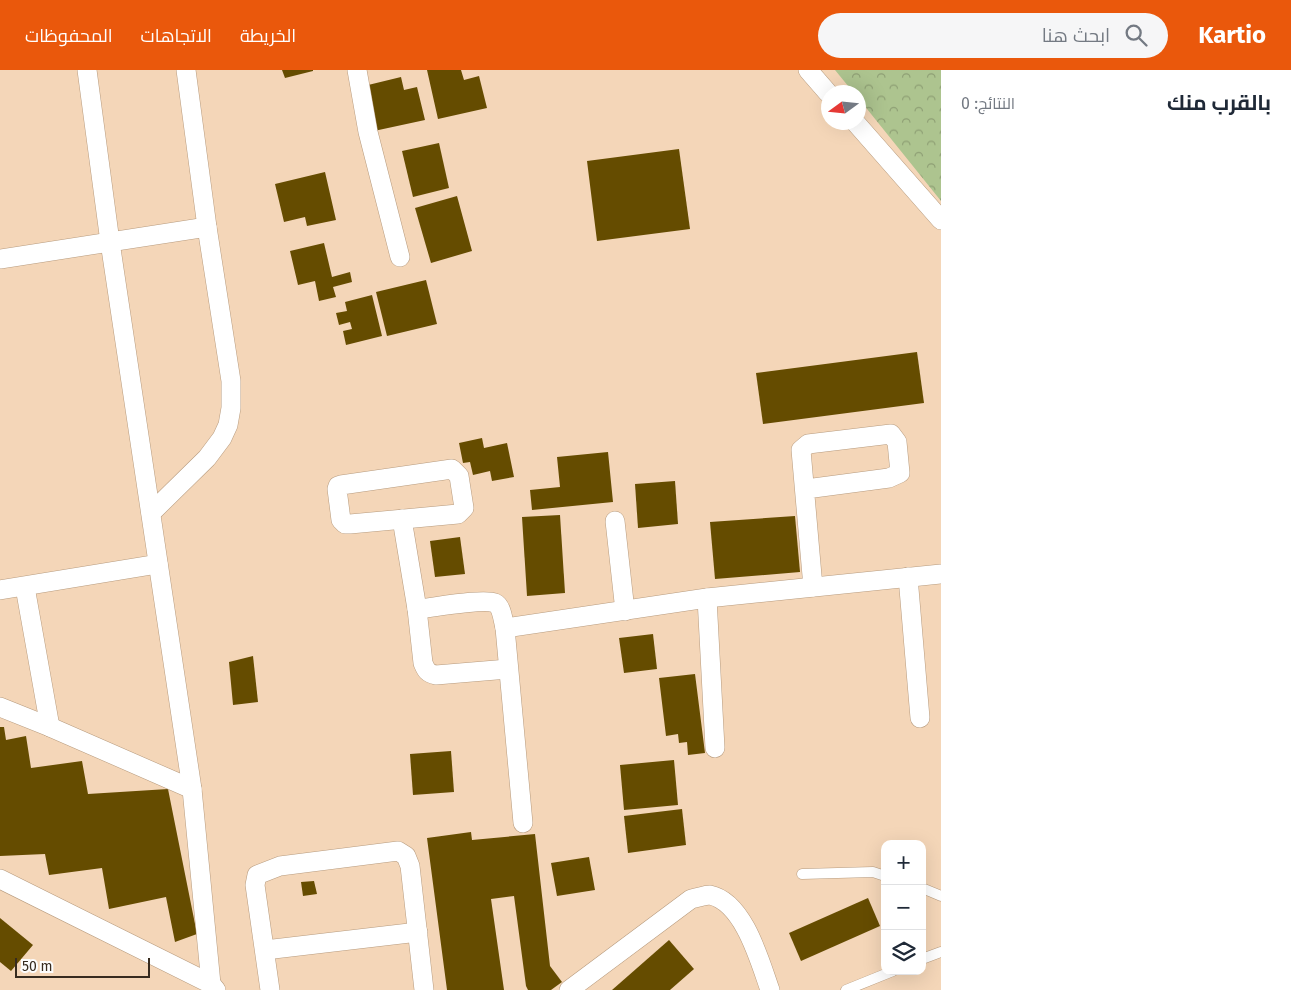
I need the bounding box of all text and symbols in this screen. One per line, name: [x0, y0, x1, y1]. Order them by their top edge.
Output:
search box: [818, 13, 1168, 58]
icon: search: [1122, 21, 1150, 49]
text: Kartio: [1198, 21, 1266, 49]
text: ابحث هنا: [1042, 24, 1110, 47]
text: المحفوظات: [25, 25, 113, 47]
text: الاتجاهات: [141, 25, 212, 47]
text: الخريطة: [240, 25, 296, 47]
north arrow: [821, 85, 866, 130]
text: بالقرب منك: [1167, 90, 1271, 116]
text: النتائج: 0: [961, 94, 1015, 113]
map controls: [881, 840, 926, 975]
button: +: [881, 840, 926, 885]
button: −: [881, 885, 926, 930]
button: layers: [881, 930, 926, 975]
scale bar: [15, 955, 150, 978]
text: 50 m: [22, 958, 53, 975]

